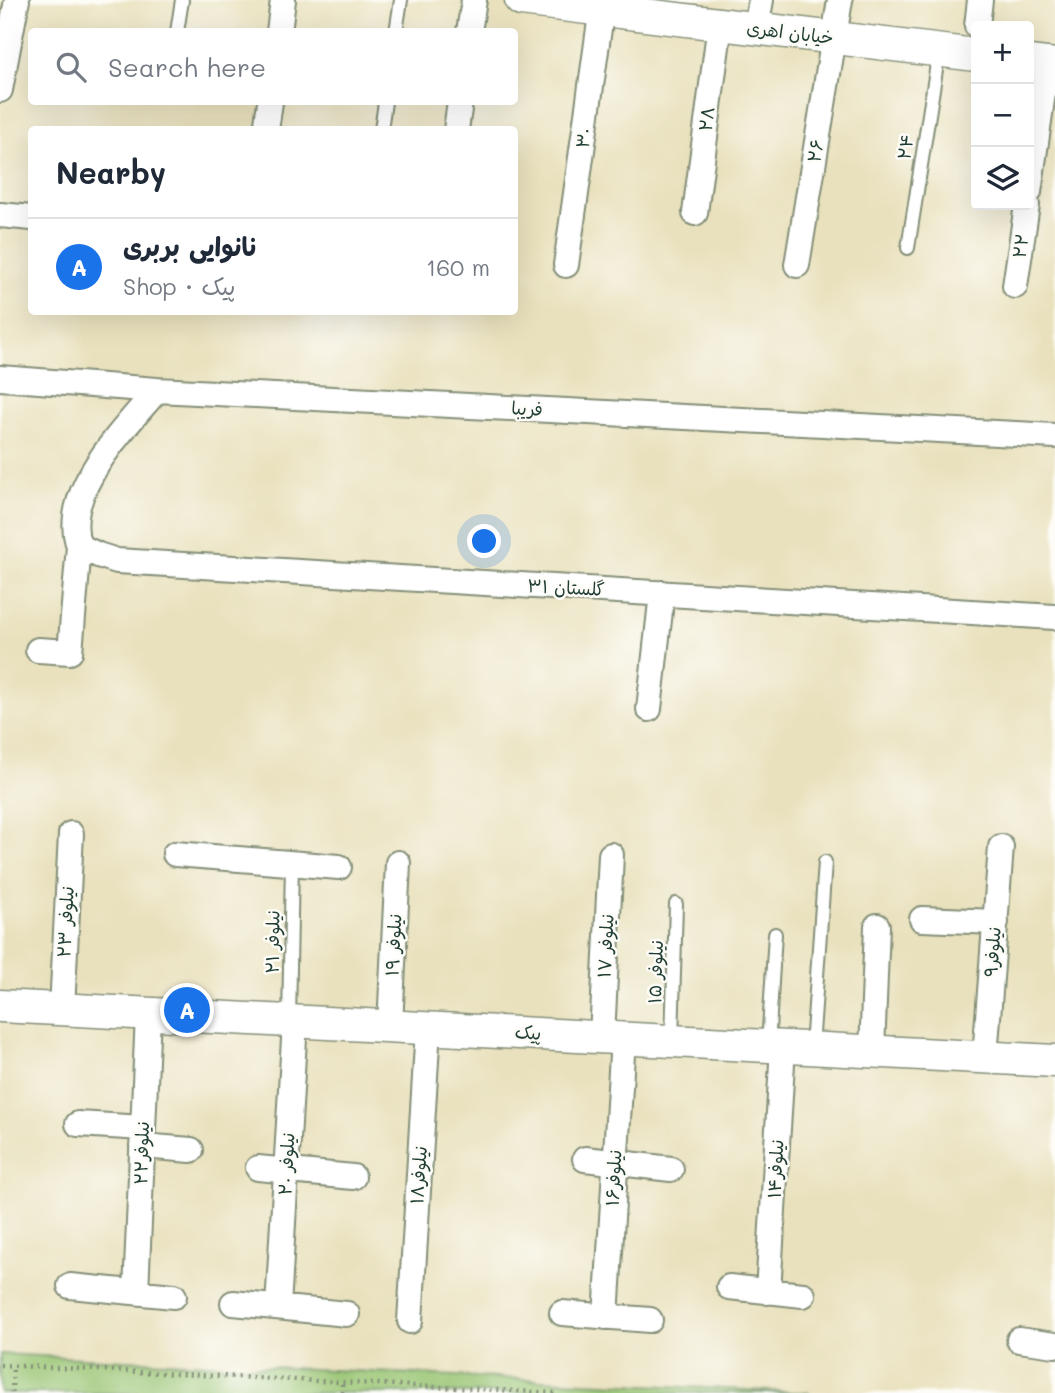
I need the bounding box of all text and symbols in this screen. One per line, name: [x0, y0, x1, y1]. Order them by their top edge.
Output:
street label: خیابان اهری: [745, 15, 835, 49]
map controls: [971, 21, 1034, 210]
button: +: [971, 21, 1034, 84]
search box: [28, 28, 518, 105]
icon: search: [52, 48, 90, 86]
text: Search here: [108, 50, 266, 84]
button: −: [971, 84, 1034, 147]
street label: ۲۸: [693, 105, 719, 133]
street label: ۳۰: [570, 126, 596, 150]
street label: ۲۴: [891, 132, 919, 161]
street label: ۲۶: [801, 138, 829, 164]
button: layers: [971, 147, 1034, 210]
text: Nearby: [56, 152, 166, 192]
text: نانوایی بربری: [123, 229, 258, 263]
street label: ۲۲: [1006, 232, 1034, 260]
text: A: [71, 252, 87, 282]
text: 160 m: [426, 252, 490, 282]
text: Shop · پیک: [123, 271, 235, 301]
street label: فریبا: [511, 395, 543, 421]
your location: [467, 524, 501, 558]
street label: گلستان ۳۱: [527, 573, 606, 601]
street label: نیلوفر ۲۳: [51, 886, 80, 958]
street label: نیلوفر ۲۱: [259, 910, 286, 974]
street label: نیلوفر ۱۹: [379, 913, 408, 977]
street label: نیلوفر ۱۷: [591, 913, 620, 979]
street label: نیلوفر۹: [978, 926, 1007, 978]
street label: نیلوفر ۱۵: [642, 940, 669, 1004]
pin: A: [164, 984, 210, 1036]
street label: پیک: [514, 1019, 542, 1046]
street label: نیلوفر۲۲: [128, 1121, 155, 1185]
street label: نیلوفر ۲۰: [272, 1132, 301, 1196]
street label: نیلوفر۱۴: [761, 1139, 790, 1199]
street label: نیلوفر۱۸: [404, 1145, 433, 1205]
street label: نیلوفر۱۶: [600, 1149, 627, 1207]

